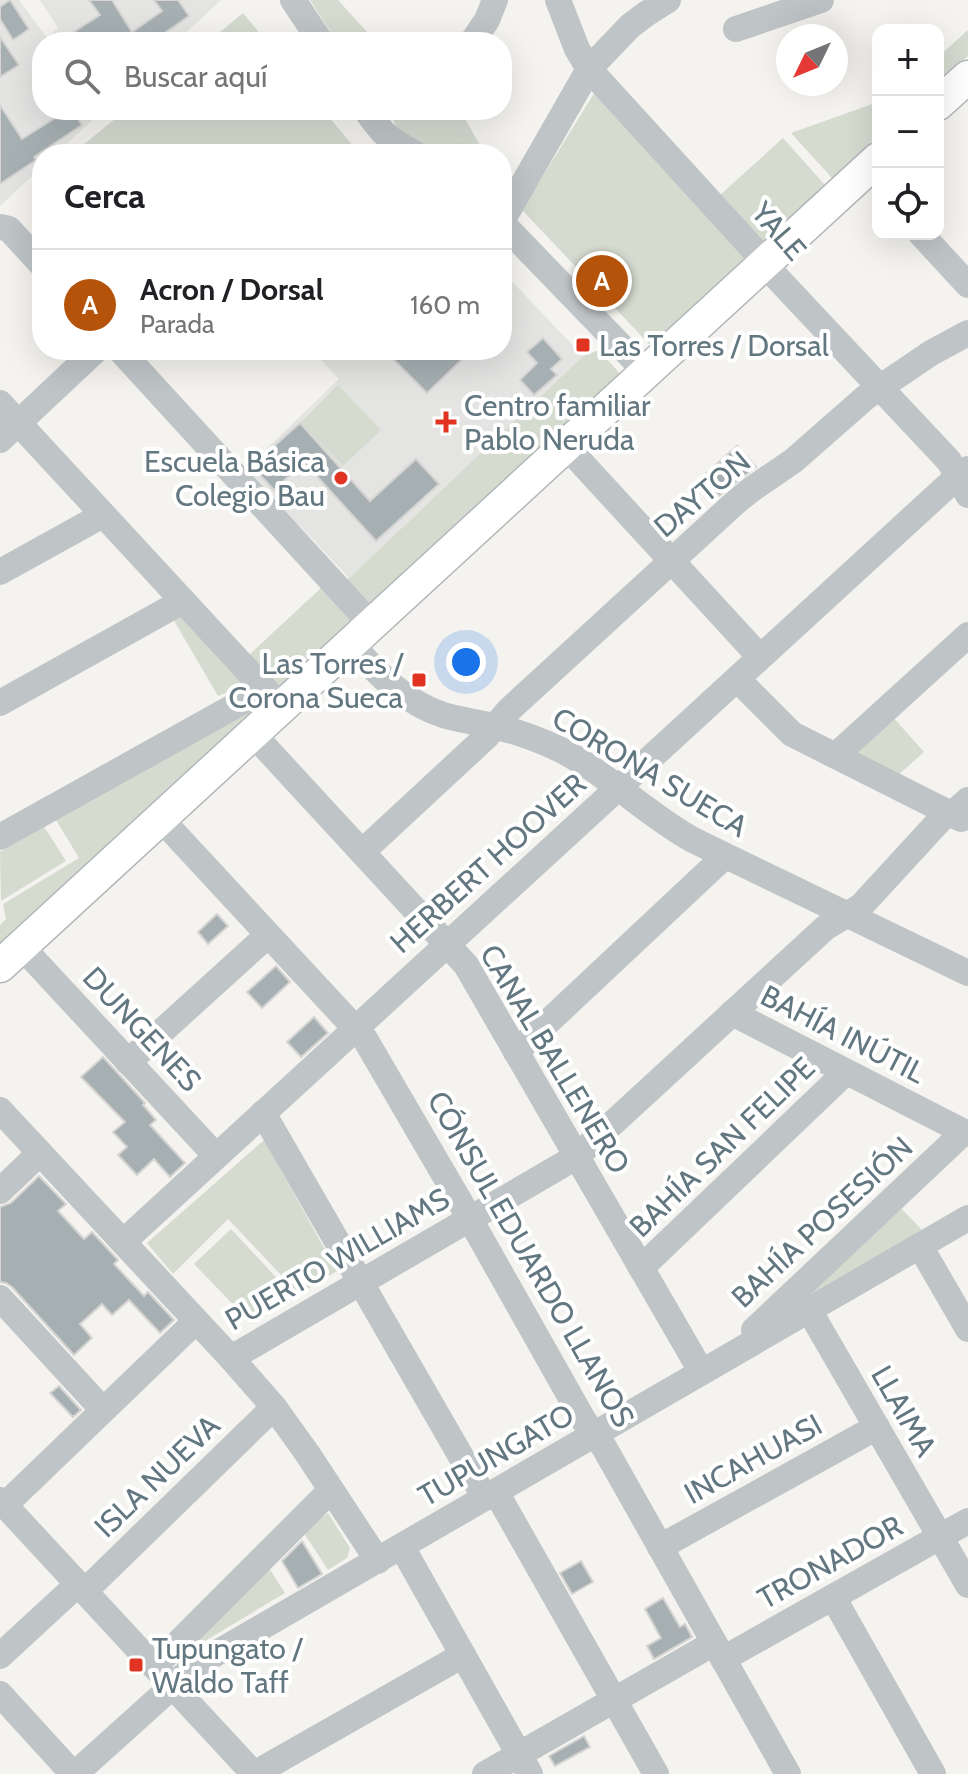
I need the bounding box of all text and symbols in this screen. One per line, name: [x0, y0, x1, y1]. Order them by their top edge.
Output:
north arrow: [776, 24, 848, 96]
map controls: [872, 24, 944, 240]
button: +: [872, 24, 944, 96]
search box: [32, 32, 512, 120]
icon: search: [60, 54, 104, 98]
text: Buscar aquí: [124, 58, 267, 95]
button: −: [872, 96, 944, 168]
button: locate: [872, 168, 944, 240]
text: Cerca: [64, 175, 145, 217]
street label: YALE: [743, 193, 814, 268]
pin: A: [576, 251, 628, 311]
text: Acron / Dorsal: [140, 271, 324, 308]
text: A: [82, 289, 98, 321]
text: 160 m: [410, 289, 480, 321]
text: Parada: [140, 308, 214, 340]
place label: Las Torres / Dorsal: [599, 327, 829, 364]
marker: Las Torres / Dorsal: [574, 336, 592, 354]
place label: Centro familiar Pablo Neruda: [464, 387, 651, 458]
marker: Centro familiar Pablo Neruda: [435, 411, 457, 433]
place label: Escuela Básica Colegio Bau: [144, 443, 326, 514]
street label: DAYTON: [646, 443, 758, 545]
marker: Escuela Básica Colegio Bau: [332, 469, 350, 487]
your location: [446, 642, 486, 682]
place label: Las Torres / Corona Sueca: [228, 645, 404, 716]
marker: Las Torres / Corona Sueca: [410, 671, 428, 689]
street label: CORONA SUECA: [546, 699, 755, 845]
street label: HERBERT HOOVER: [382, 765, 594, 961]
street label: CANAL BALLENERO: [472, 938, 638, 1180]
street label: DUNGENES: [75, 959, 209, 1099]
street label: BAHÍA INÚTIL: [755, 977, 931, 1091]
street label: BAHÍA SAN FELIPE: [622, 1049, 822, 1245]
street label: CÓNSUL EDUARDO LLANOS: [420, 1085, 642, 1433]
street label: BAHÍA POSESIÓN: [724, 1129, 920, 1315]
street label: PUERTO WILLIAMS: [218, 1180, 456, 1338]
street label: LLAIMA: [863, 1359, 945, 1464]
street label: TUPUNGATO: [412, 1396, 580, 1514]
street label: INCAHUASI: [678, 1406, 828, 1512]
street label: ISLA NUEVA: [87, 1407, 228, 1545]
street label: TRONADOR: [751, 1507, 909, 1617]
place label: Tupungato / Waldo Taff: [152, 1630, 304, 1701]
marker: Tupungato / Waldo Taff: [127, 1656, 145, 1674]

